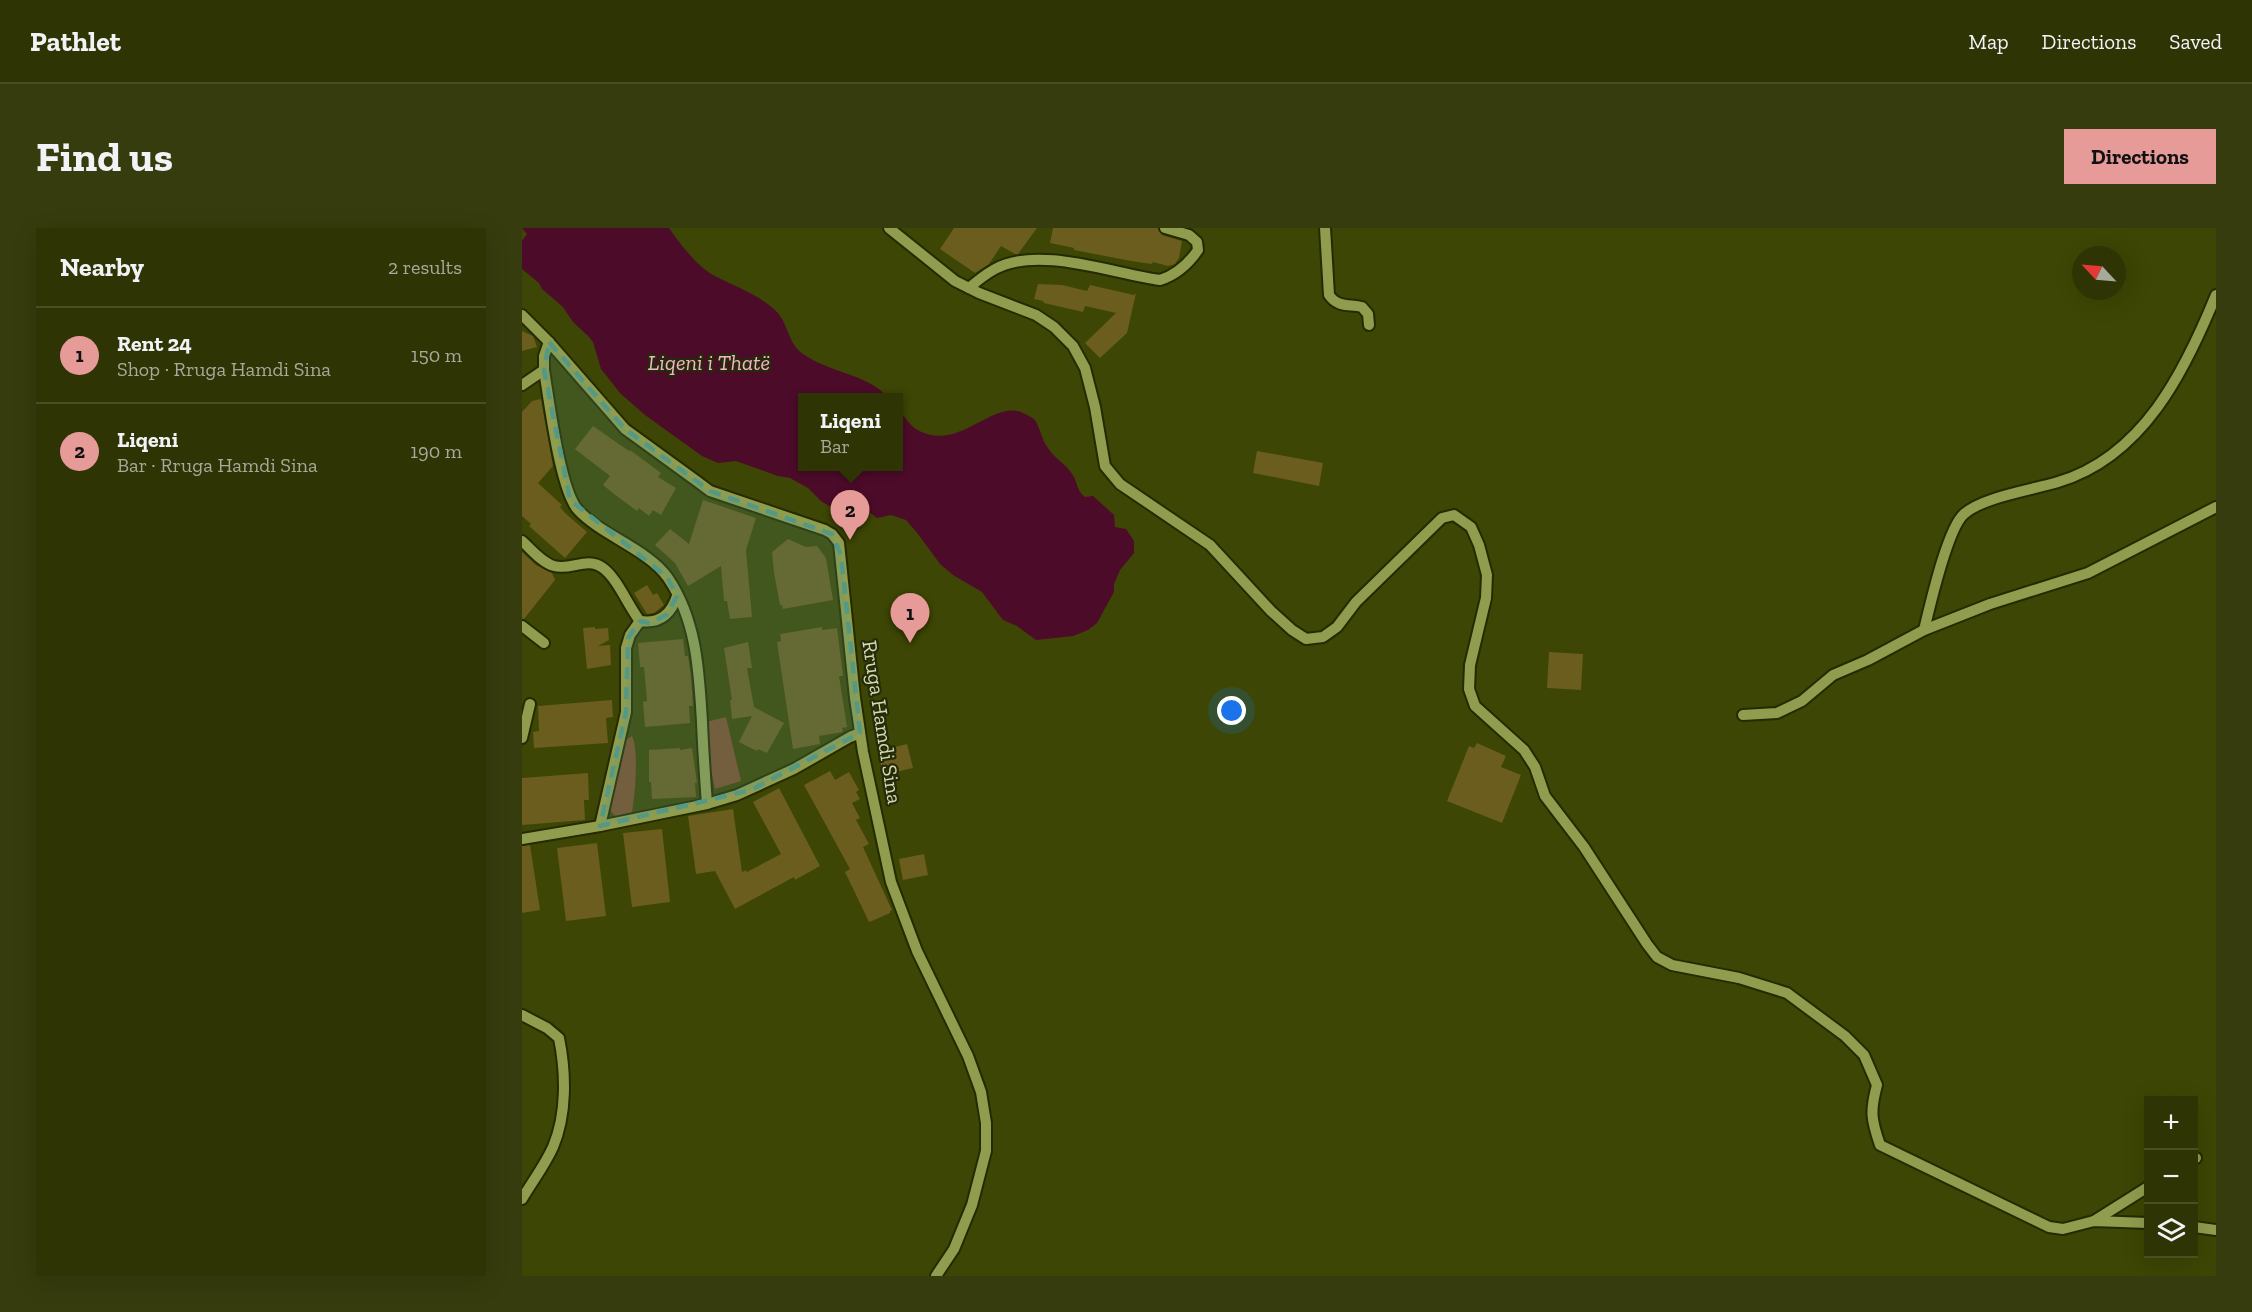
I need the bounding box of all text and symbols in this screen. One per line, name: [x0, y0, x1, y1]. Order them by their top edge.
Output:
text: Pathlet: [30, 25, 121, 58]
text: Map: [1969, 29, 2009, 54]
text: Directions: [2042, 29, 2136, 54]
text: Saved: [2169, 29, 2222, 54]
button: Directions: [2064, 129, 2216, 184]
text: Find us: [36, 131, 173, 182]
north arrow: [2072, 246, 2126, 300]
text: Nearby: [60, 251, 144, 283]
text: 2 results: [388, 255, 462, 279]
text: Rent 24: [117, 330, 192, 357]
text: 1: [75, 343, 84, 367]
text: 150 m: [411, 343, 462, 367]
water label: Liqeni i Thatë: [648, 349, 770, 376]
text: Shop · Rruga Hamdi Sina: [117, 357, 331, 381]
popup: [798, 393, 903, 471]
text: Liqeni: [820, 407, 881, 434]
text: Liqeni: [117, 426, 178, 453]
text: Bar: [820, 434, 850, 458]
text: 2: [74, 439, 85, 463]
text: 190 m: [410, 439, 462, 463]
text: Bar · Rruga Hamdi Sina: [117, 453, 318, 477]
pin: 2: [830, 490, 870, 540]
pin: 1: [890, 594, 930, 643]
street label: Rruga Hamdi Sina: [857, 638, 908, 806]
your location: [1217, 696, 1246, 725]
map controls: [2144, 1096, 2198, 1258]
button: +: [2144, 1096, 2198, 1150]
button: −: [2144, 1150, 2198, 1204]
button: layers: [2144, 1204, 2198, 1258]

